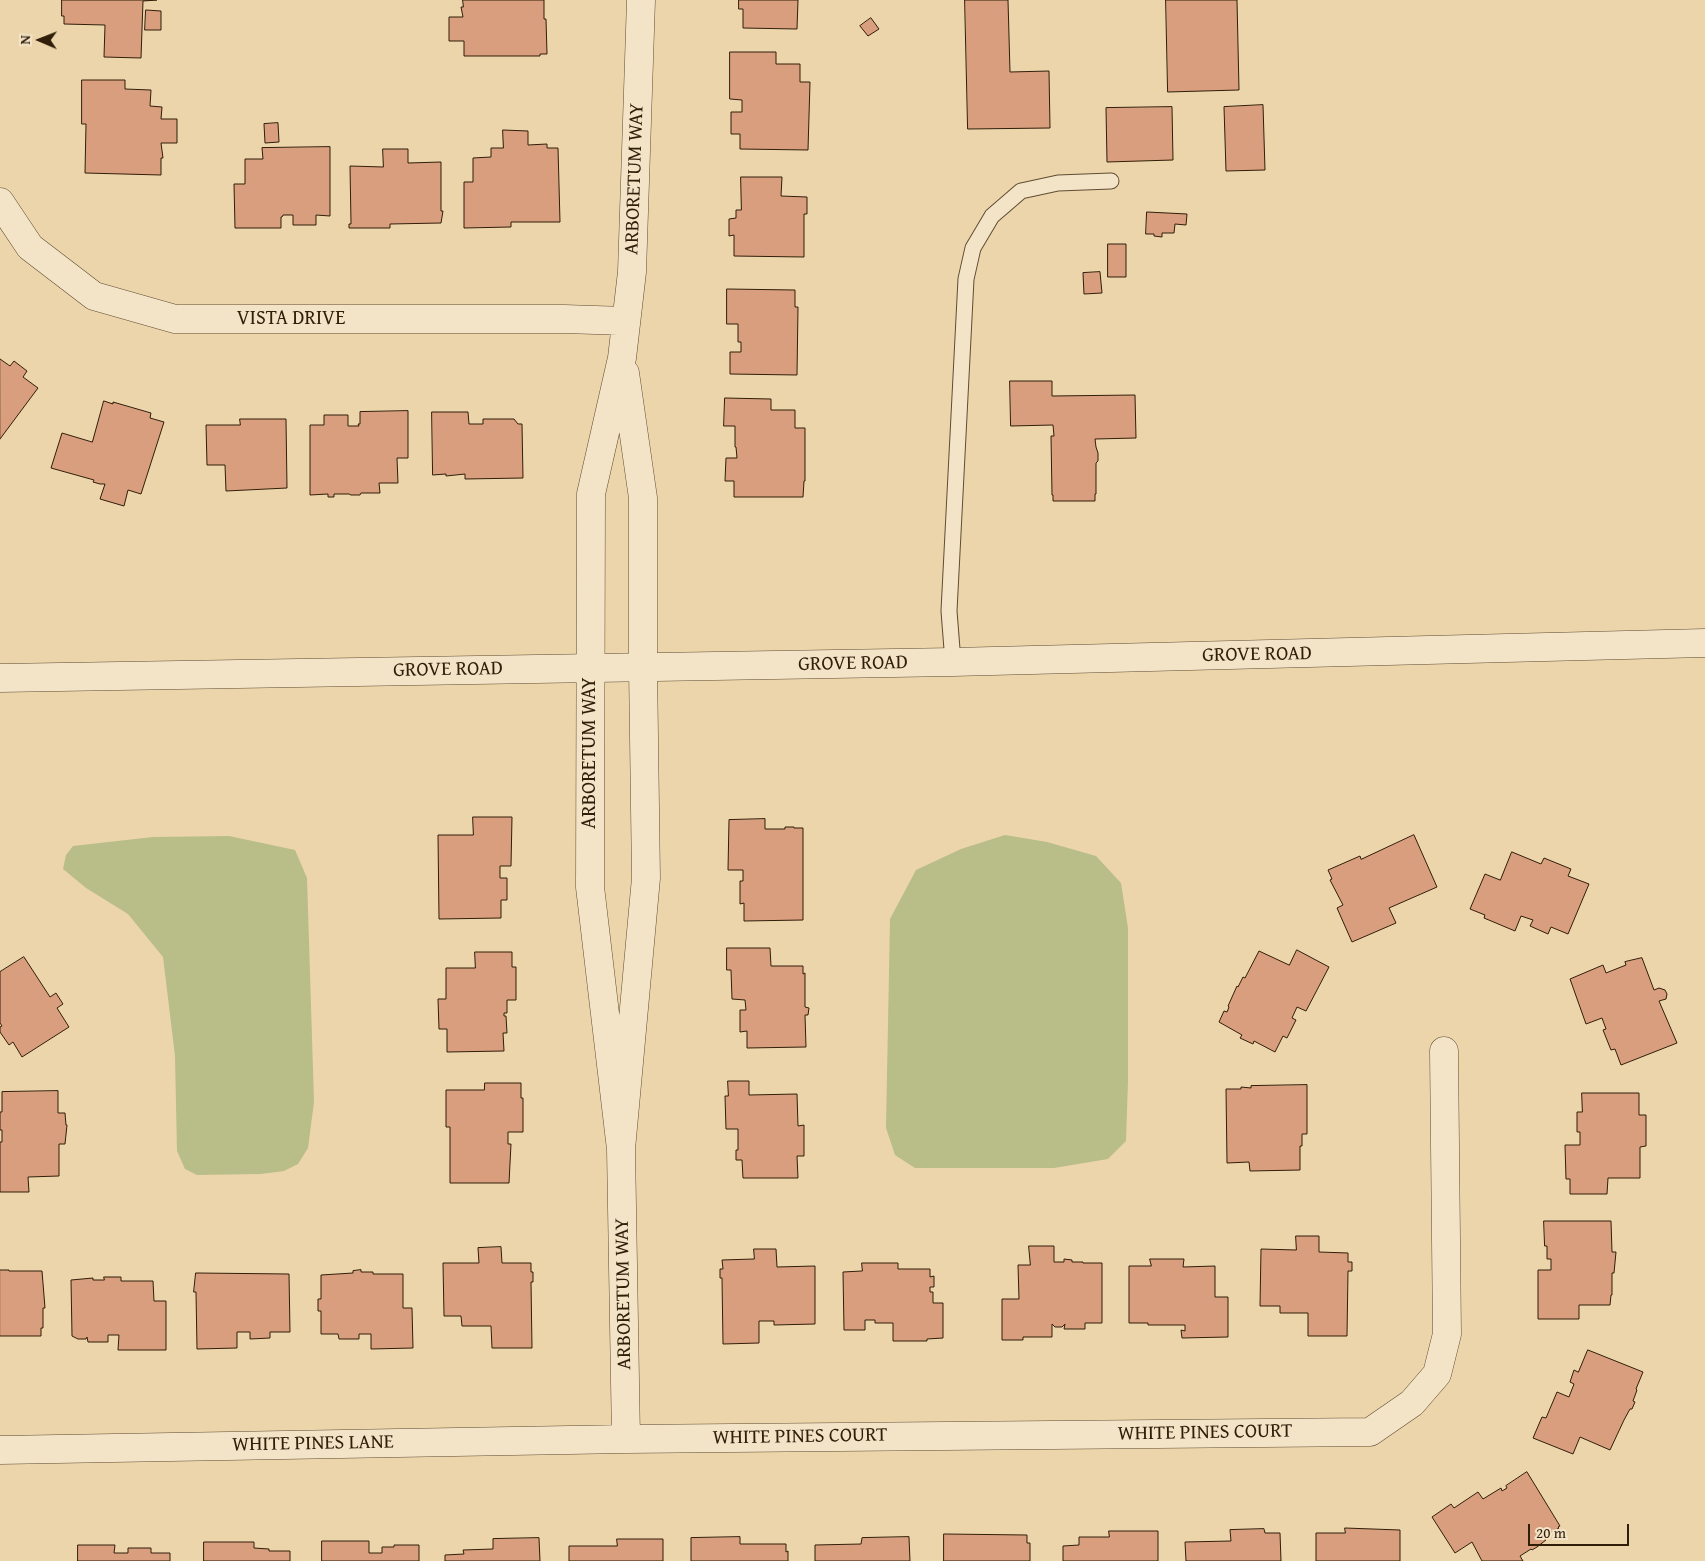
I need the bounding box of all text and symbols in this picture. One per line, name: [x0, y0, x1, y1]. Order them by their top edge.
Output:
north arrow: [15, 15, 65, 65]
text: N: [15, 35, 35, 45]
street label: ARBORETUM WAY: [620, 103, 650, 255]
street label: VISTA DRIVE: [237, 307, 345, 331]
street label: GROVE ROAD: [1202, 642, 1312, 668]
street label: GROVE ROAD: [798, 651, 908, 677]
street label: GROVE ROAD: [393, 657, 503, 683]
street label: ARBORETUM WAY: [578, 677, 602, 829]
street label: ARBORETUM WAY: [611, 1218, 637, 1370]
street label: WHITE PINES COURT: [1117, 1419, 1293, 1447]
street label: WHITE PINES COURT: [712, 1423, 888, 1451]
street label: WHITE PINES LANE: [232, 1431, 394, 1457]
scale bar: [1530, 1514, 1631, 1546]
text: 20 m: [1536, 1522, 1566, 1543]

